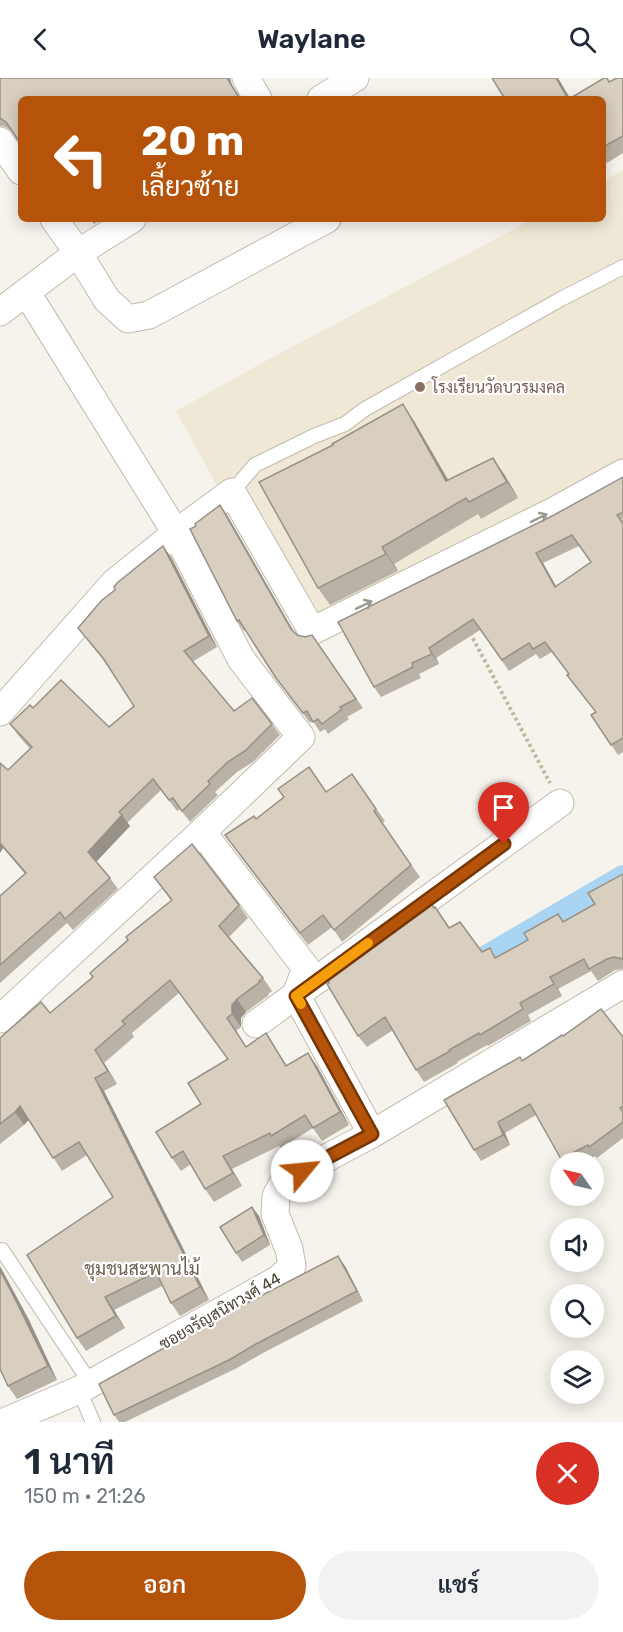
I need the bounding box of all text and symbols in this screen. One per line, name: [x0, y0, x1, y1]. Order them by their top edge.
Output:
icon: back: [24, 23, 57, 56]
text: Waylane: [257, 23, 366, 55]
icon: search: [566, 23, 599, 56]
text: 20 m: [141, 116, 244, 166]
icon: left: [42, 120, 120, 198]
text: เลี้ยวซ้าย: [141, 171, 239, 203]
place label: โรงเรียนวัดบวรมงคล: [431, 376, 565, 397]
marker: โรงเรียนวัดบวรมงคล: [413, 380, 427, 394]
one-way arrow: [529, 512, 547, 524]
one-way arrow: [355, 599, 372, 611]
pin: [478, 782, 529, 844]
icon: arrive: [487, 791, 520, 824]
position arrow: [270, 1139, 334, 1203]
north arrow: [550, 1152, 604, 1206]
map controls: [550, 1152, 604, 1404]
button: sound: [550, 1218, 604, 1272]
district label: ชุมชนสะพานไม้: [84, 1256, 201, 1281]
street label: ซอยจรัญสนิทวงศ์ 44: [154, 1266, 284, 1354]
button: search: [550, 1284, 604, 1338]
button: layers: [550, 1350, 604, 1404]
text: 1 นาที: [24, 1440, 115, 1483]
button: close: [536, 1442, 599, 1505]
text: 150 m · 21:26: [24, 1484, 145, 1508]
button: ออก: [24, 1551, 306, 1620]
button: แชร์: [318, 1551, 599, 1620]

